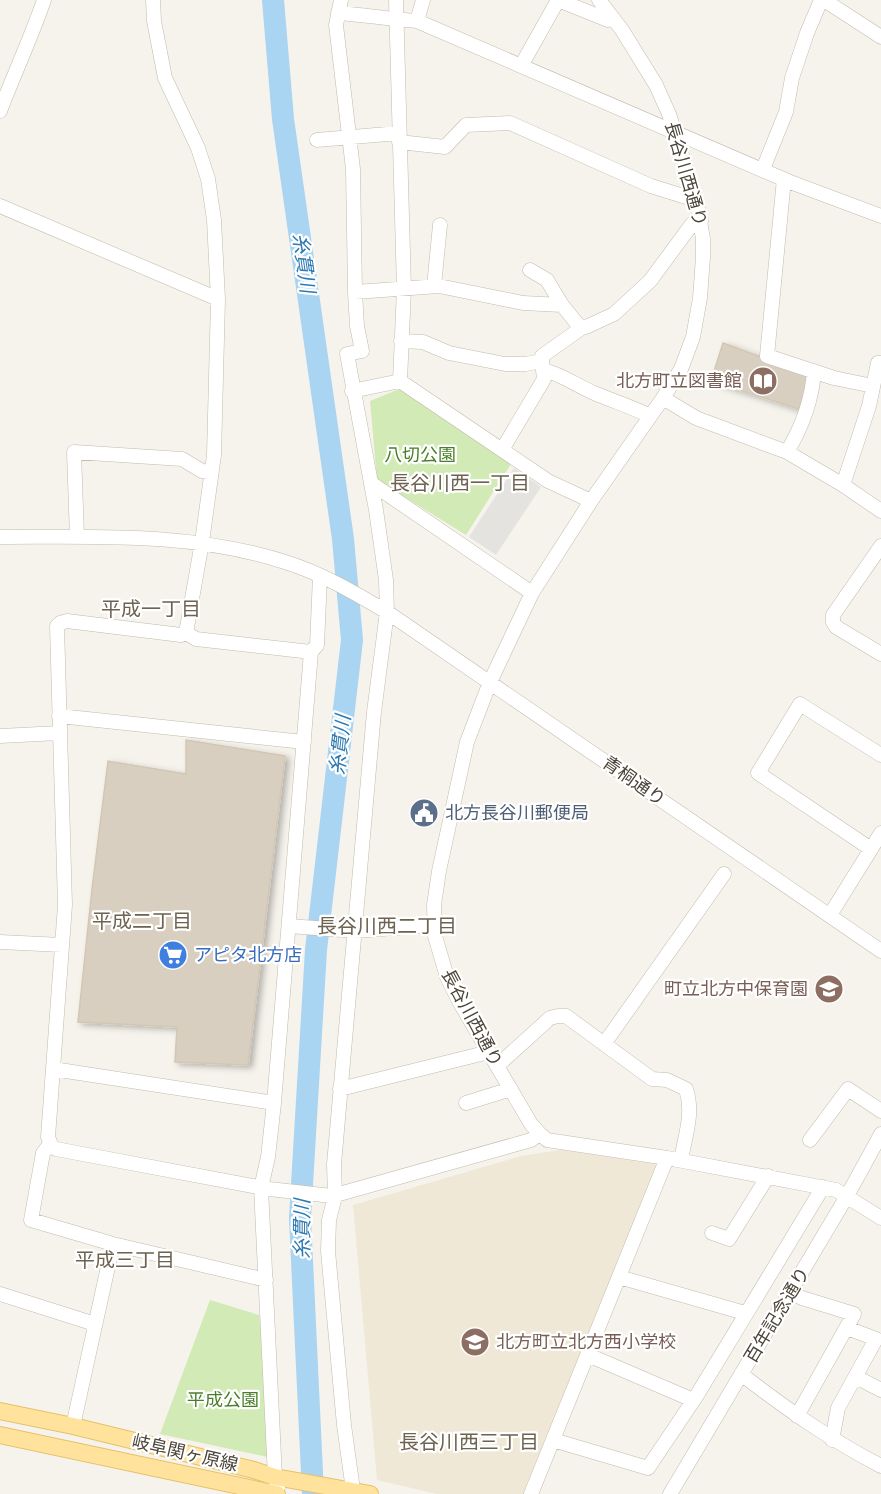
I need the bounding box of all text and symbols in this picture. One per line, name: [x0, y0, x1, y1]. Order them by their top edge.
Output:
street label: 長谷川西通り: [662, 119, 710, 229]
water label: 糸貫川: [289, 232, 319, 296]
library icon: 北方町立図書館: [747, 365, 779, 397]
place label: 北方町立図書館: [616, 371, 742, 391]
park label: 八切公園: [384, 445, 456, 465]
district label: 長谷川西一丁目: [390, 472, 530, 494]
district label: 平成一丁目: [101, 598, 201, 620]
water label: 糸貫川: [326, 712, 354, 776]
street label: 青桐通り: [599, 752, 669, 810]
public building icon: 北方長谷川郵便局: [408, 797, 440, 829]
place label: 北方長谷川郵便局: [445, 803, 589, 823]
district label: 平成二丁目: [92, 910, 192, 932]
district label: 長谷川西二丁目: [317, 915, 457, 937]
supermarket icon: アピタ北方店: [157, 939, 189, 971]
place label: アピタ北方店: [194, 945, 302, 965]
street label: 長谷川西通り: [438, 966, 506, 1070]
school or university icon: 町立北方中保育園: [813, 973, 845, 1005]
place label: 町立北方中保育園: [664, 979, 808, 999]
water label: 糸貫川: [291, 1197, 313, 1259]
district label: 平成三丁目: [75, 1249, 175, 1271]
street label: 百年記念通り: [741, 1264, 813, 1366]
school or university icon: 北方町立北方西小学校: [459, 1326, 491, 1358]
place label: 北方町立北方西小学校: [496, 1332, 676, 1352]
park label: 平成公園: [187, 1390, 259, 1410]
street label: 岐阜関ヶ原線: [130, 1431, 240, 1475]
district label: 長谷川西三丁目: [399, 1431, 539, 1453]

